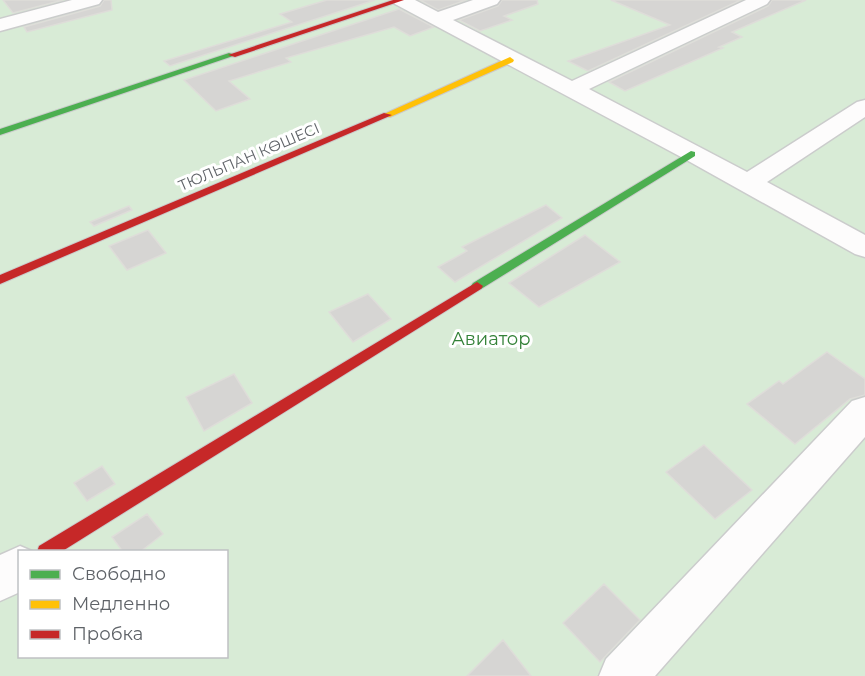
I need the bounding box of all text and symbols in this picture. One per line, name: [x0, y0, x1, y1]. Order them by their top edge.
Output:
street label: ТЮЛЬПАН КӨШЕСІ: [175, 118, 322, 195]
park label: Авиатор: [451, 328, 531, 350]
legend: [18, 550, 228, 658]
text: Свободно: [72, 563, 166, 585]
text: Медленно: [72, 593, 170, 615]
text: Пробка: [72, 623, 143, 645]

